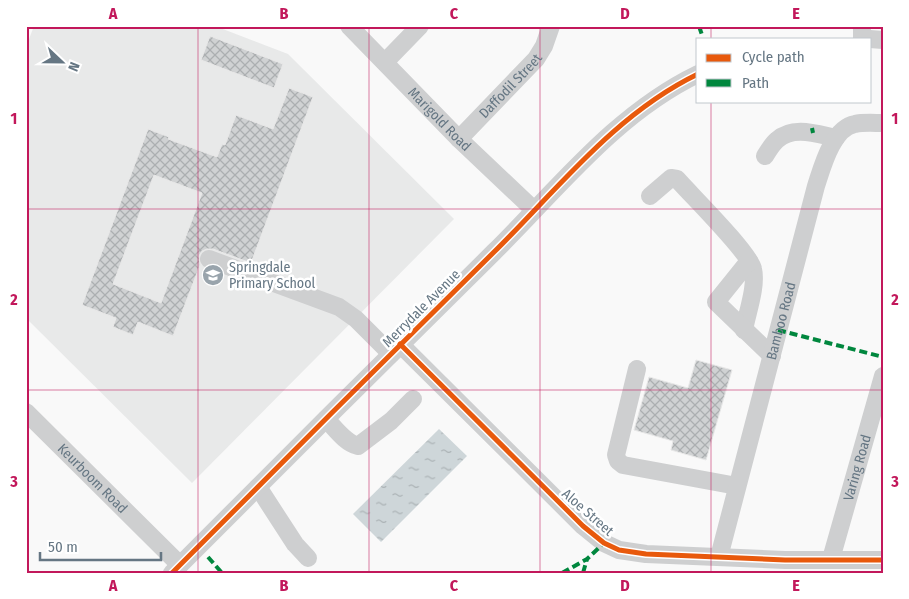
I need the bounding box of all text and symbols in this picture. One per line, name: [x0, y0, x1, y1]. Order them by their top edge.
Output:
text: A: [108, 4, 118, 23]
text: B: [280, 4, 289, 23]
text: C: [450, 4, 459, 23]
text: D: [620, 4, 630, 23]
text: E: [792, 4, 800, 23]
north arrow: [38, 38, 88, 88]
legend: [696, 38, 872, 102]
text: Cycle path: [742, 48, 805, 66]
street label: Daffodil Street: [476, 51, 546, 122]
text: N: [64, 60, 83, 74]
text: Path: [742, 74, 769, 92]
street label: Marigold Road: [404, 84, 474, 155]
text: 1: [11, 109, 17, 128]
text: 1: [892, 109, 898, 128]
place label: Springdale Primary School: [229, 259, 316, 292]
school or university icon: Springdale Primary School: [201, 263, 225, 287]
street label: Merrydale Avenue: [379, 266, 464, 351]
street label: Bamboo Road: [763, 280, 800, 362]
text: 2: [9, 290, 18, 309]
text: 2: [890, 290, 899, 309]
street label: Varing Road: [840, 433, 875, 503]
street label: Keurboom Road: [54, 440, 131, 517]
text: 3: [9, 472, 18, 491]
text: 3: [890, 472, 899, 491]
street label: Aloe Street: [558, 485, 617, 540]
scale bar: [40, 529, 161, 561]
text: 50 m: [48, 538, 78, 556]
text: A: [108, 576, 118, 595]
text: B: [280, 576, 289, 595]
text: C: [450, 576, 459, 595]
text: D: [620, 576, 630, 595]
text: E: [792, 576, 800, 595]

